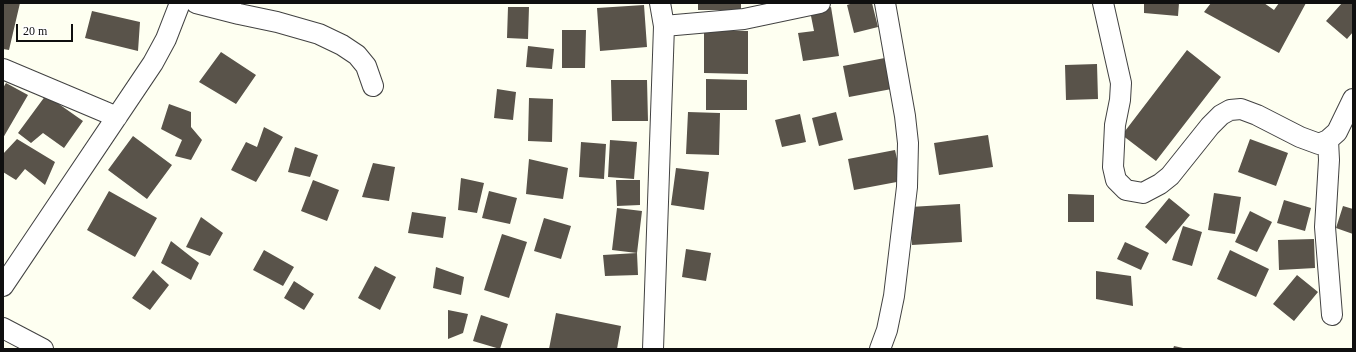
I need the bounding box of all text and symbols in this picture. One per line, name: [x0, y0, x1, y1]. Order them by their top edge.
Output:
scale bar: [18, 16, 75, 42]
text: 20 m: [23, 24, 47, 38]

